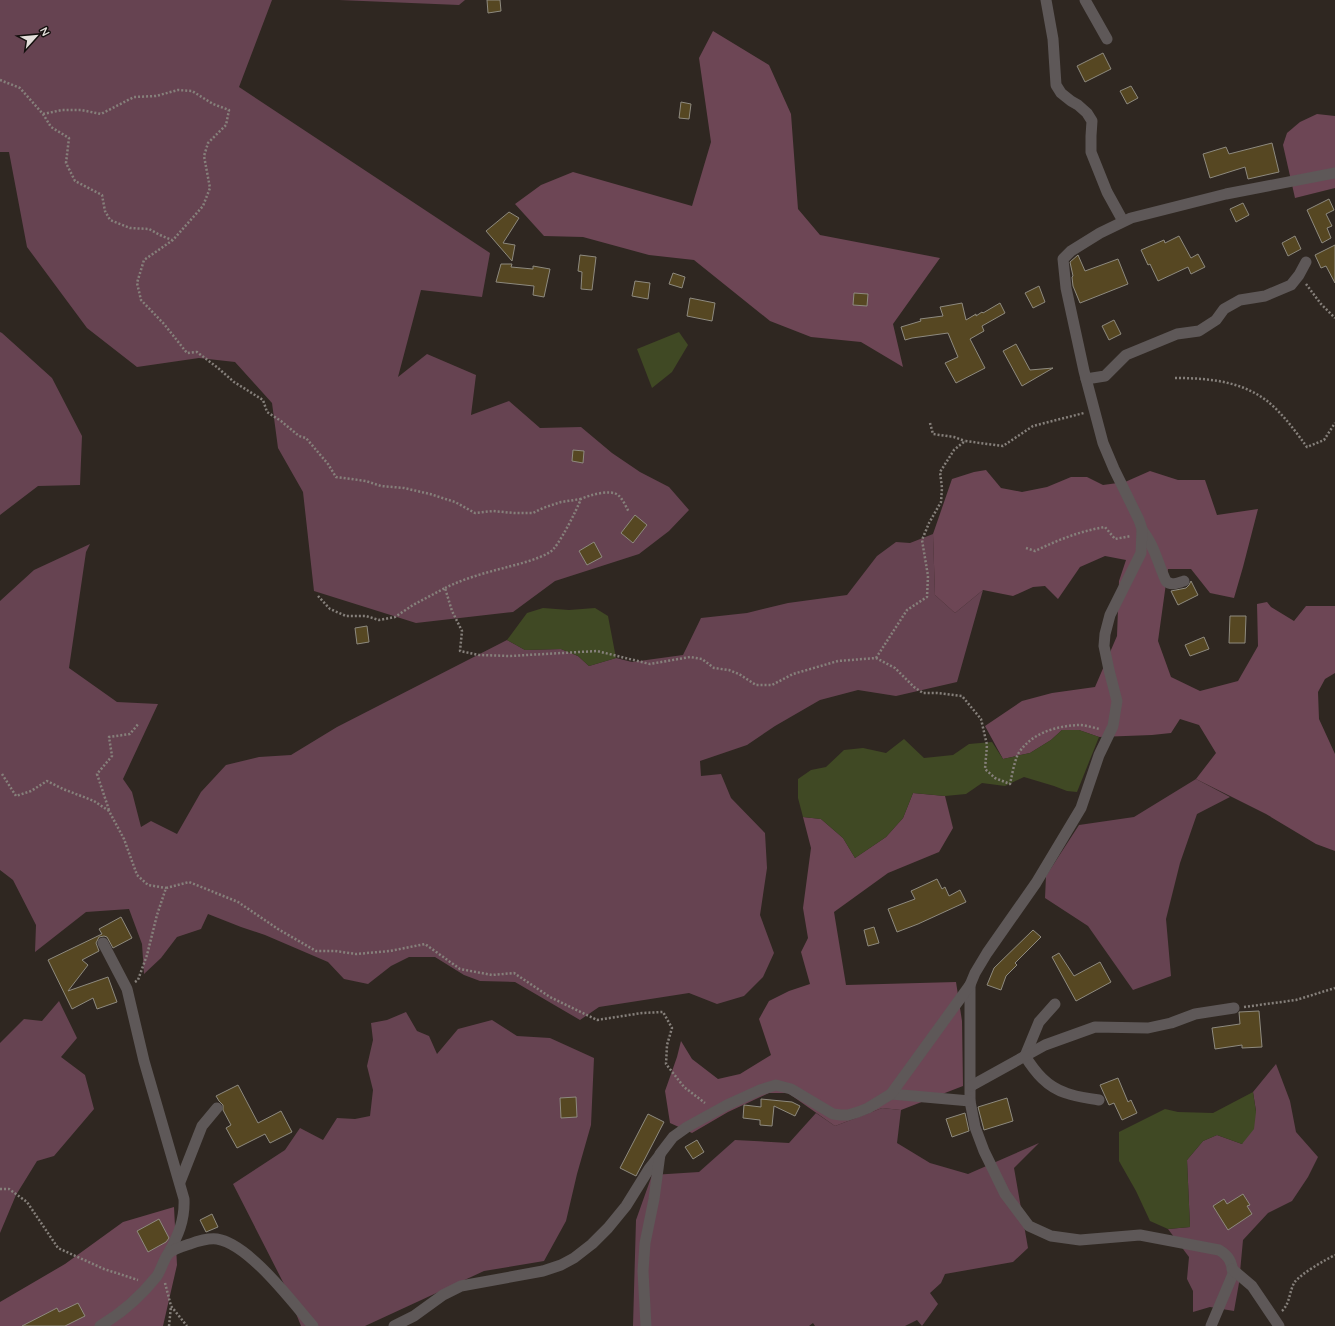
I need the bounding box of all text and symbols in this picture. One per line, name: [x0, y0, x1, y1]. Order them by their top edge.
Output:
north arrow: [16, 16, 56, 56]
text: N: [37, 25, 53, 38]

